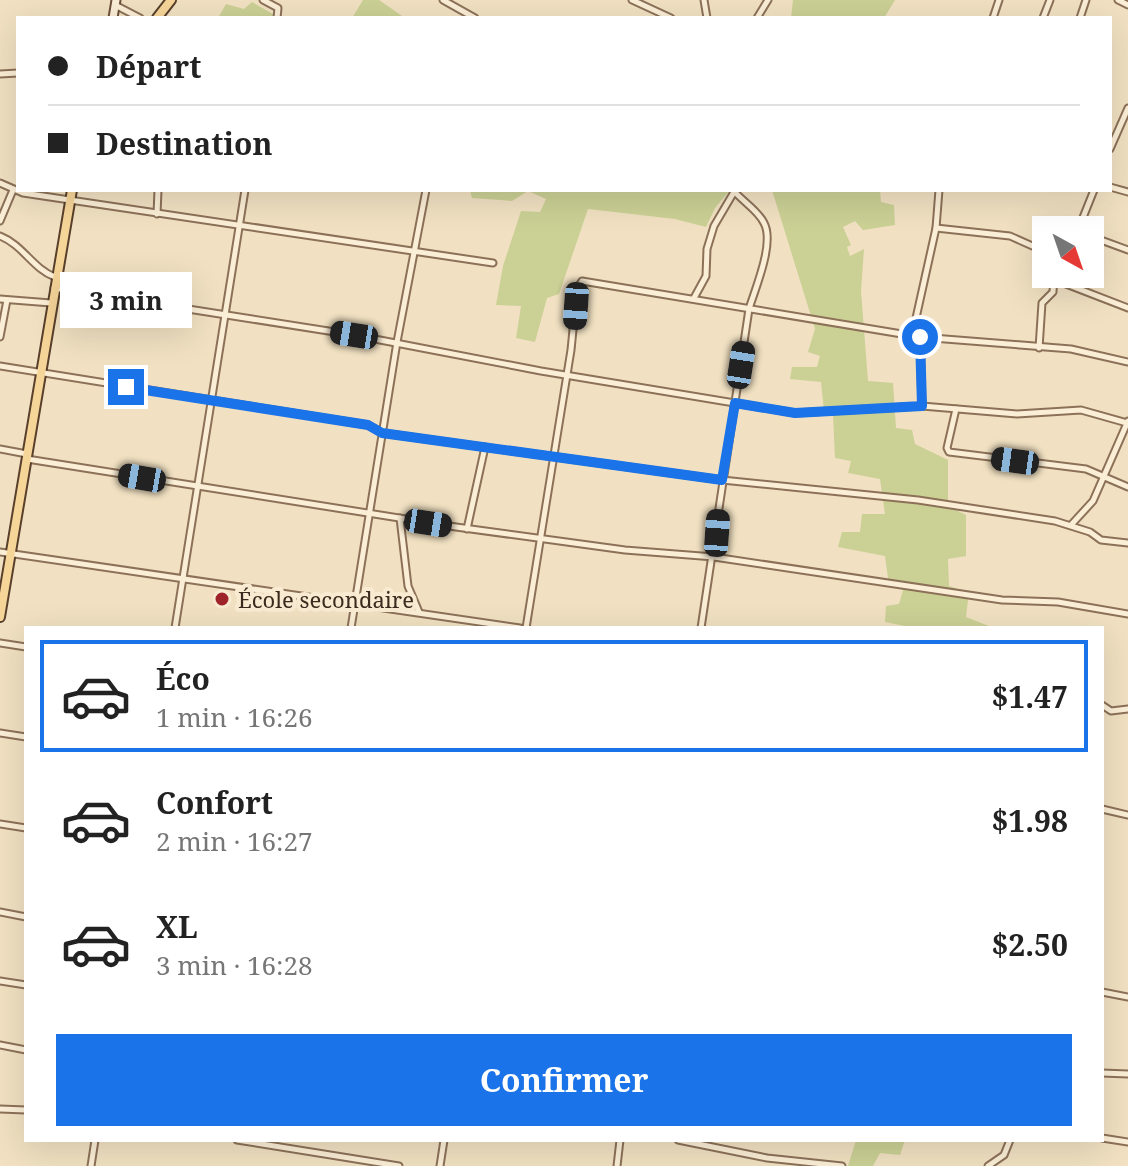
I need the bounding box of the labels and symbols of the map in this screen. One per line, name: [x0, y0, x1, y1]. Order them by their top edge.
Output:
north arrow: [1032, 216, 1104, 288]
callout: 3 min: [60, 271, 192, 327]
car: [562, 281, 590, 331]
car: [328, 319, 380, 351]
route start: [902, 319, 938, 355]
car: [725, 339, 757, 391]
route end: [108, 369, 144, 405]
car: [990, 446, 1040, 476]
car: [116, 462, 168, 494]
car: [402, 507, 454, 539]
car: [703, 508, 731, 558]
place label: École secondaire: [238, 584, 414, 614]
marker: École secondaire: [213, 590, 231, 608]

